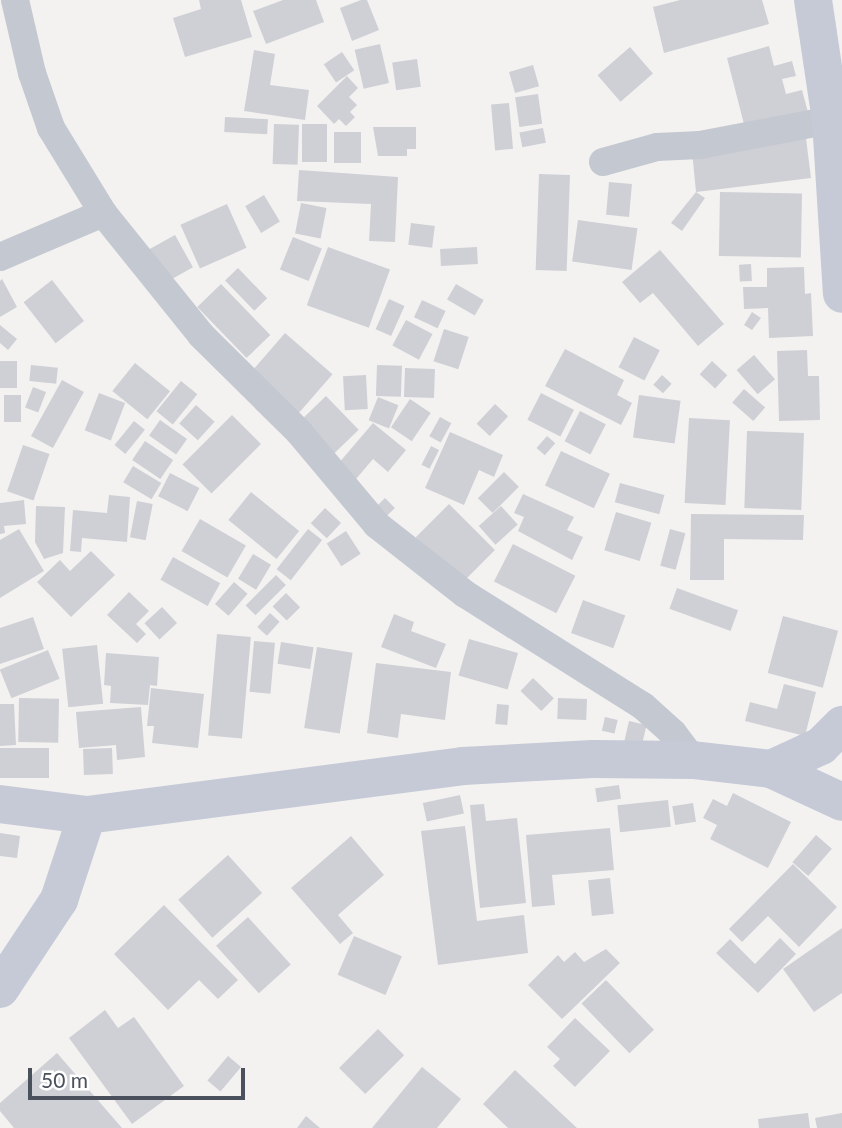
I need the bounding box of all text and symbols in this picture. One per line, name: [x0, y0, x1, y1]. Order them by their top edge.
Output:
scale bar: [32, 1054, 248, 1098]
text: 50 m: [41, 1067, 88, 1092]

